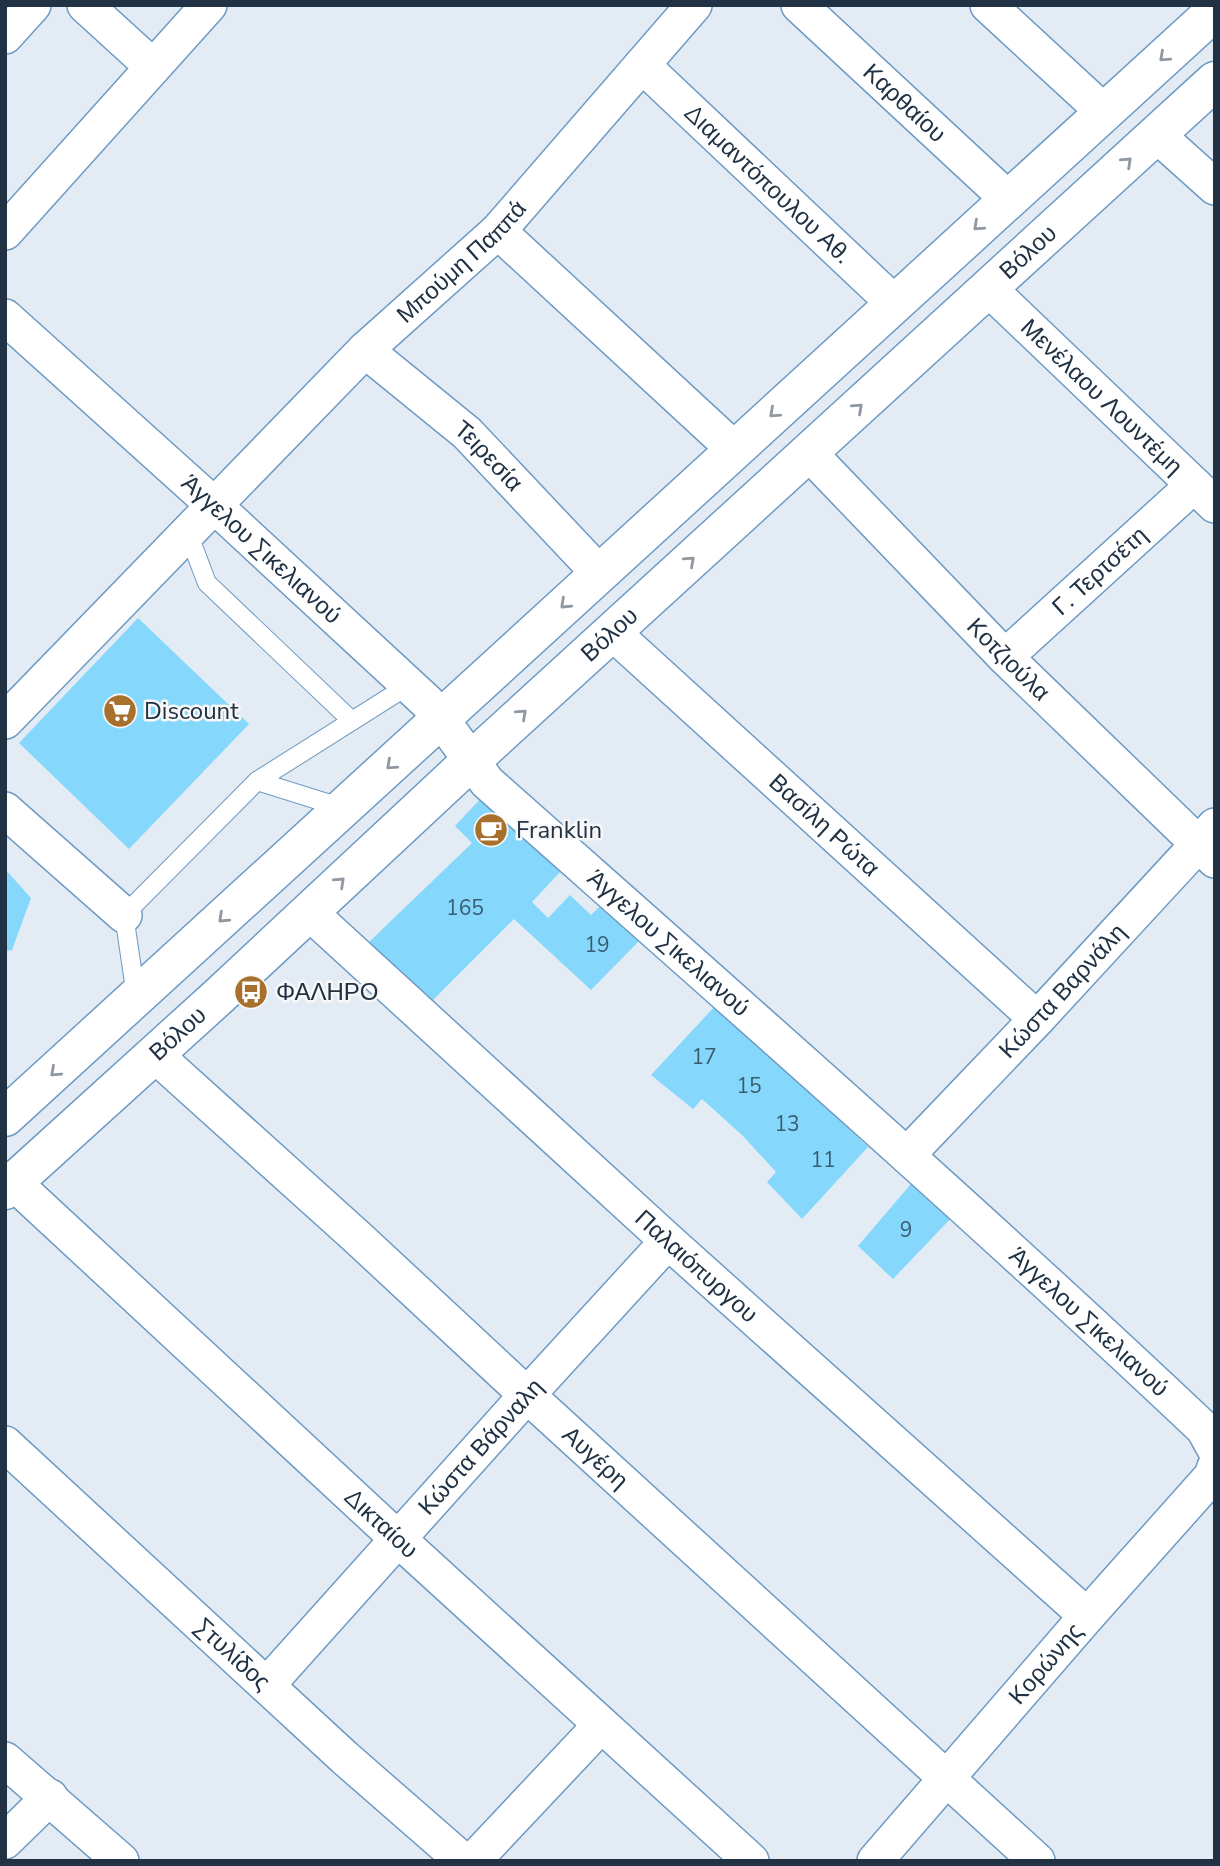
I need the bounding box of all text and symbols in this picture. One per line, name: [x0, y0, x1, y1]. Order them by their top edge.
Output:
one-way arrow: [1159, 48, 1172, 61]
street label: Καρθαίου: [856, 56, 953, 149]
street label: Διαμαντόπουλου Αθ.: [677, 97, 858, 270]
one-way arrow: [1119, 158, 1132, 170]
street label: Μπούμη Παππά: [390, 193, 534, 330]
street label: Βόλου: [992, 217, 1064, 286]
one-way arrow: [973, 218, 986, 231]
street label: Μενέλαου Λουντέμη: [1014, 312, 1190, 482]
one-way arrow: [850, 404, 863, 416]
one-way arrow: [769, 405, 782, 417]
street label: Τειρεσία: [448, 413, 530, 498]
street label: Άγγελου Σικελιανού: [175, 467, 348, 631]
street label: Γ. Τερτσέτη: [1045, 519, 1154, 623]
one-way arrow: [682, 557, 695, 569]
one-way arrow: [560, 596, 573, 609]
street label: Βόλου: [574, 600, 645, 669]
street label: Κοτζιούλα: [960, 611, 1057, 708]
supermarket icon: Discount: [101, 692, 139, 730]
place label: Discount: [144, 695, 239, 727]
one-way arrow: [514, 710, 527, 722]
one-way arrow: [386, 756, 399, 769]
street label: Βασίλη Ρώτα: [762, 767, 886, 884]
cafe icon: Franklin: [472, 811, 510, 849]
place label: Franklin: [516, 814, 602, 846]
street label: Άγγελου Σικελιανού: [581, 863, 757, 1024]
one-way arrow: [332, 878, 345, 891]
house number: 165: [446, 894, 484, 922]
one-way arrow: [218, 910, 231, 922]
street label: Κώστα Βαρνάλη: [992, 917, 1133, 1065]
house number: 19: [584, 931, 610, 959]
bus stop icon: ΦΑΛΗΡΟ: [232, 973, 270, 1011]
place label: ΦΑΛΗΡΟ: [276, 976, 379, 1008]
street label: Βόλου: [142, 999, 213, 1068]
house number: 17: [691, 1043, 717, 1071]
one-way arrow: [50, 1063, 63, 1076]
house number: 15: [736, 1072, 762, 1100]
house number: 13: [774, 1110, 800, 1138]
house number: 11: [810, 1146, 836, 1174]
street label: Παλαιόπυργου: [628, 1203, 765, 1330]
house number: 9: [900, 1216, 912, 1244]
street label: Άγγελου Σικελιανού: [1002, 1240, 1176, 1404]
street label: Κώστα Βάρναλη: [411, 1372, 550, 1522]
street label: Αυγέρη: [555, 1419, 635, 1496]
street label: Δικταίου: [337, 1481, 425, 1566]
street label: Στυλίδος: [188, 1611, 278, 1698]
street label: Κορώνης: [1001, 1616, 1090, 1711]

